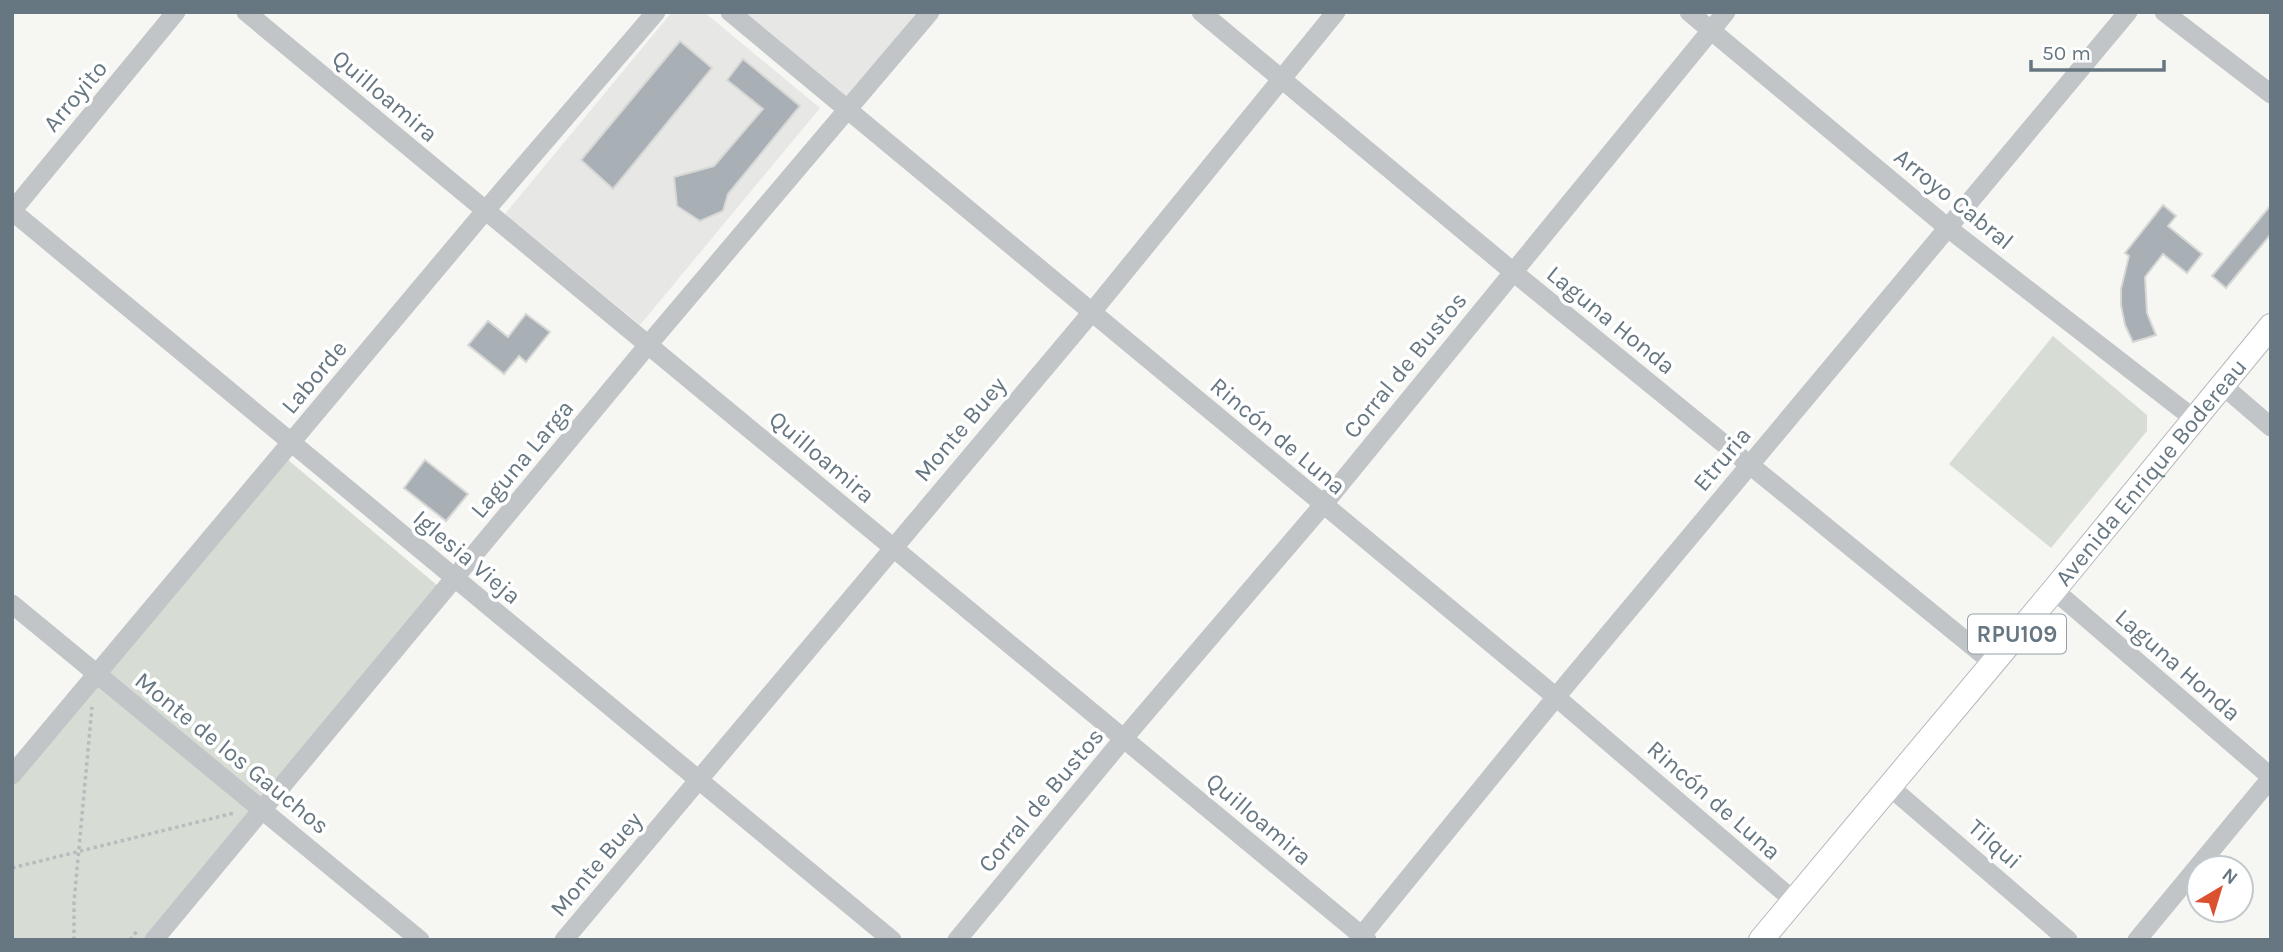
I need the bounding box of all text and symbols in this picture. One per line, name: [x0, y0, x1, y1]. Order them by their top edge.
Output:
scale bar: [2031, 28, 2164, 72]
text: 50 m: [2042, 41, 2091, 65]
street label: Quilloamira: [327, 44, 443, 148]
street label: Arroyito: [37, 55, 113, 137]
street label: Arroyo Cabral: [1889, 142, 2019, 256]
street label: Laguna Honda: [1541, 260, 1681, 380]
street label: Corral de Bustos: [1338, 286, 1472, 444]
street label: Laborde: [275, 335, 353, 419]
street label: Avenida Enrique Bodereau: [2049, 353, 2253, 592]
street label: Monte Buey: [908, 371, 1012, 487]
street label: Rincón de Luna: [1205, 371, 1351, 501]
street label: Laguna Larga: [465, 394, 579, 524]
street label: Quilloamira: [764, 405, 880, 509]
street label: Etruria: [1687, 421, 1757, 497]
street label: Iglesia Vieja: [408, 504, 526, 610]
street label: Laguna Honda: [2110, 603, 2246, 727]
road number: RPU109: [1968, 614, 2066, 654]
street label: Monte de los Gauchos: [129, 666, 335, 840]
street label: Corral de Bustos: [972, 722, 1110, 878]
street label: Rincón de Luna: [1642, 734, 1786, 866]
street label: Quilloamira: [1201, 767, 1317, 871]
street label: Monte Buey: [544, 806, 648, 922]
street label: Tilqui: [1963, 813, 2027, 875]
north arrow: [2185, 854, 2255, 924]
text: N: [2218, 864, 2242, 889]

